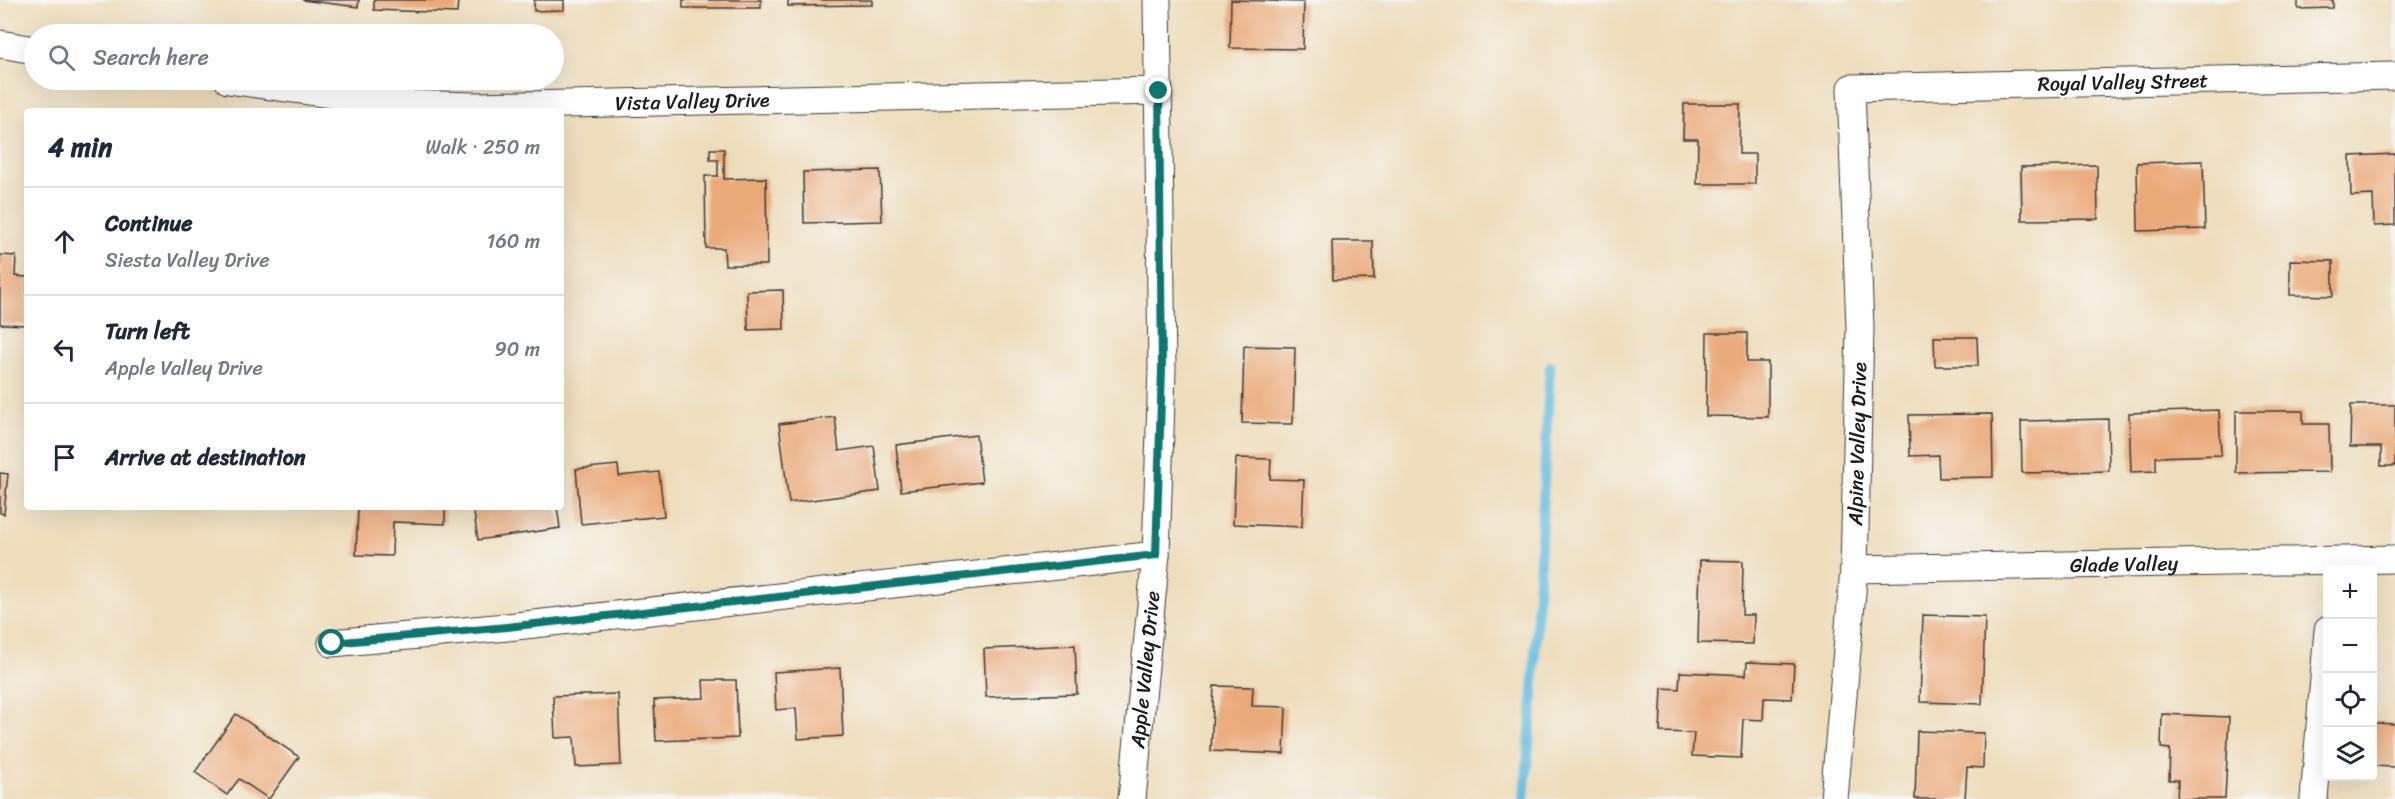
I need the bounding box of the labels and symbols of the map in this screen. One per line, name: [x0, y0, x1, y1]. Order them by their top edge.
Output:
street label: Royal Valley Street: [2037, 63, 2209, 101]
route end: [1145, 77, 1171, 103]
street label: Vista Valley Drive: [615, 82, 770, 120]
street label: Alpine Valley Drive: [1838, 361, 1877, 527]
street label: Glade Valley: [2070, 546, 2179, 583]
street label: Apple Valley Drive: [1119, 589, 1170, 751]
route start: [318, 629, 344, 655]

